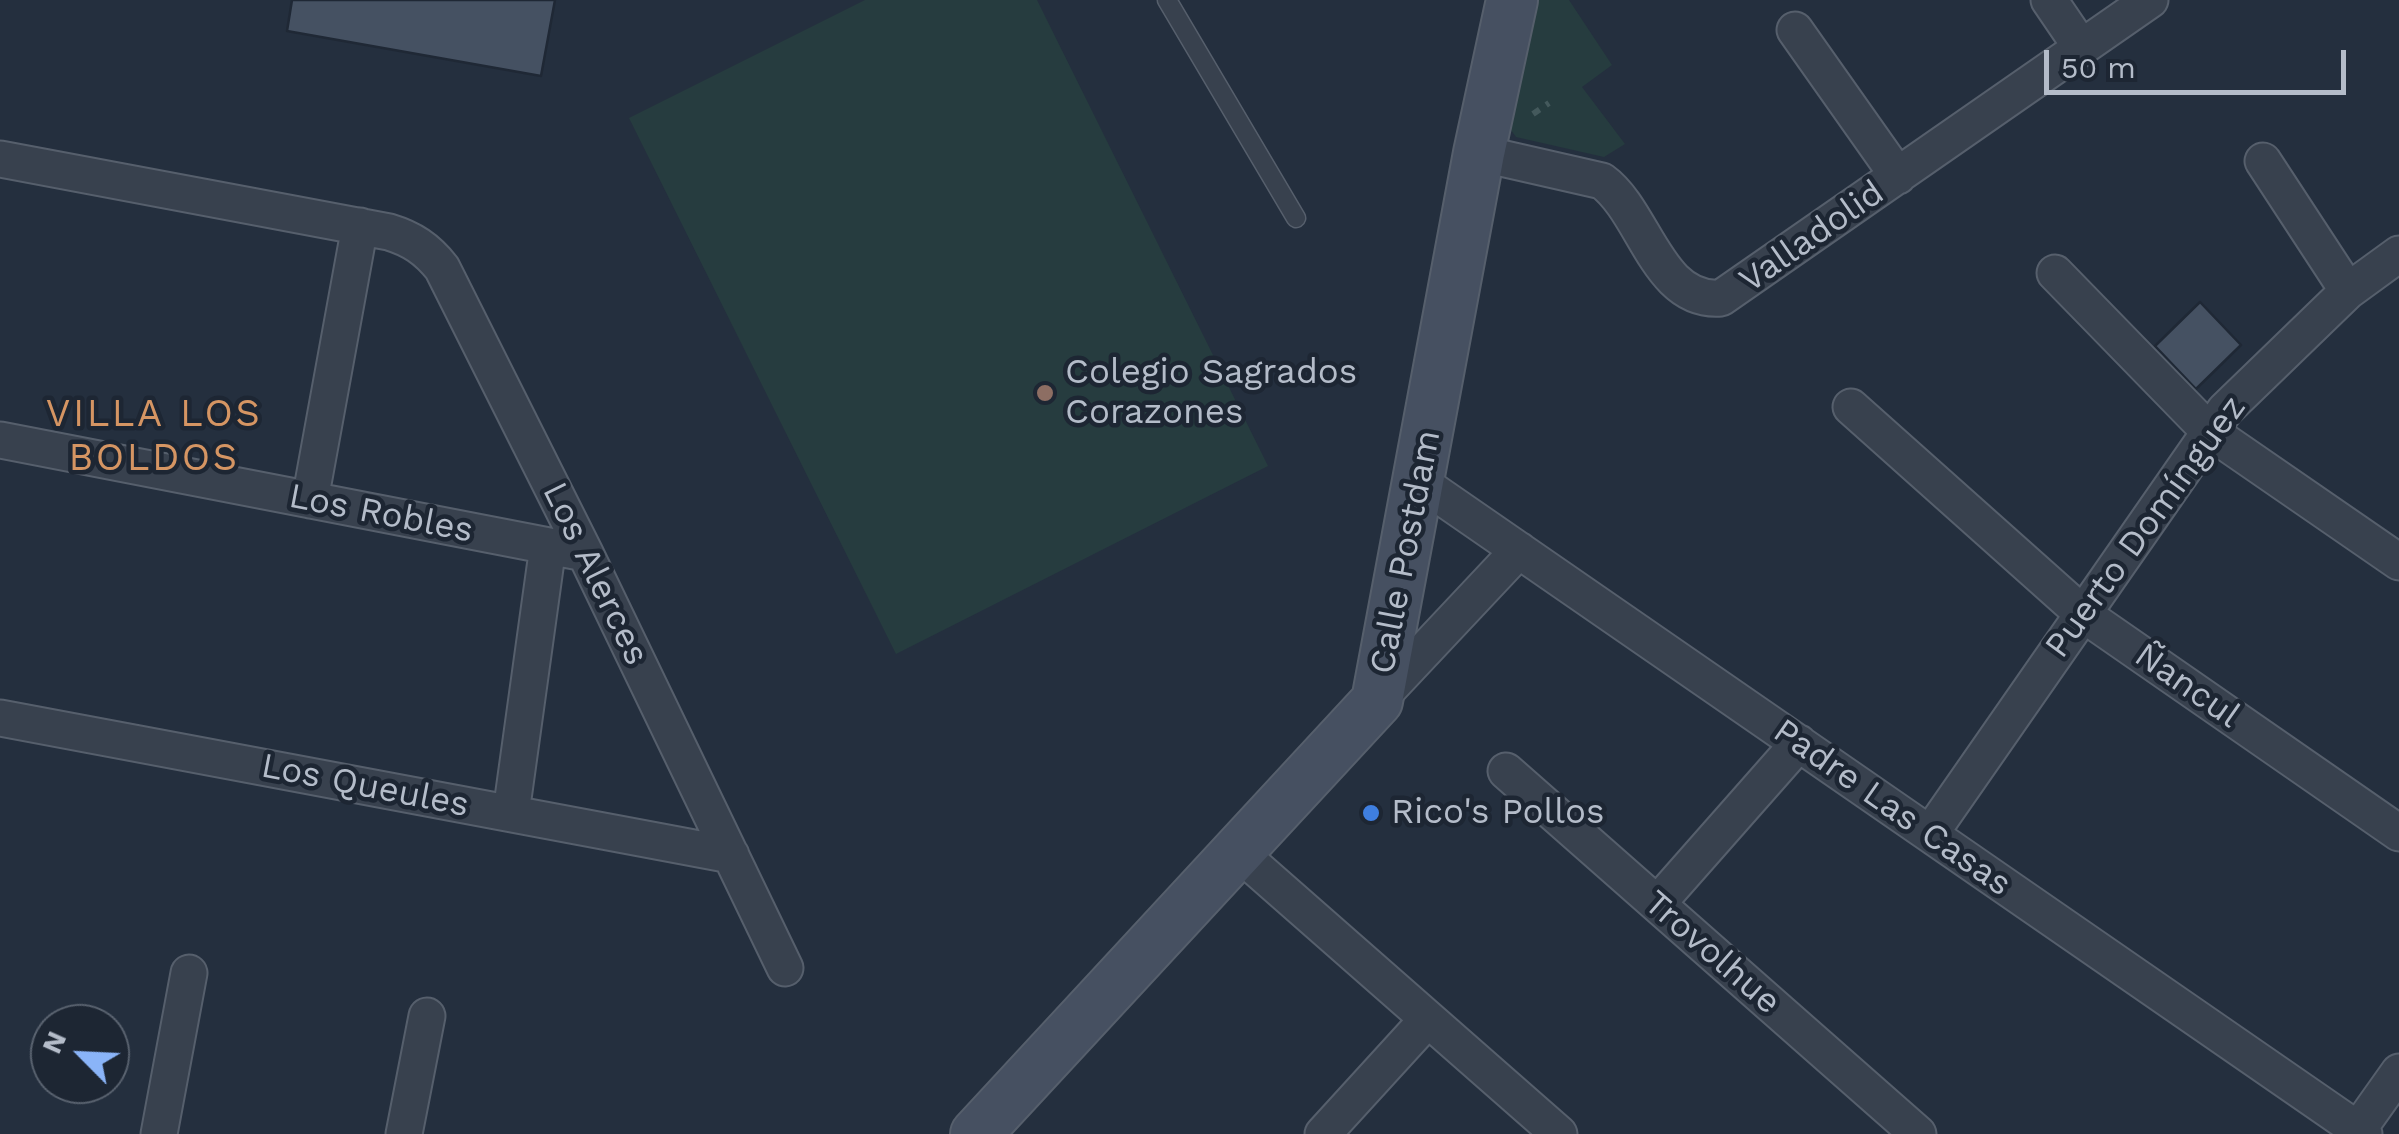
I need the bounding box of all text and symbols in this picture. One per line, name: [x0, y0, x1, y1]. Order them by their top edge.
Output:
scale bar: [2049, 30, 2352, 92]
text: 50 m: [2061, 50, 2136, 85]
street label: Valladolid: [1732, 172, 1892, 302]
place label: Colegio Sagrados Corazones: [1065, 352, 1357, 434]
marker: Colegio Sagrados Corazones: [1034, 382, 1056, 404]
street label: Puerto Domínguez: [2037, 388, 2255, 666]
district label: VILLA LOS BOLDOS: [46, 392, 262, 482]
street label: Calle Postdam: [1362, 426, 1450, 678]
street label: Los Robles: [285, 476, 477, 552]
street label: Los Alerces: [533, 476, 657, 672]
street label: Ñancul: [2126, 635, 2248, 737]
street label: Padre Las Casas: [1765, 710, 2019, 906]
street label: Los Queules: [258, 745, 472, 827]
place label: Rico's Pollos: [1391, 792, 1604, 834]
marker: Rico's Pollos: [1360, 802, 1382, 824]
street label: Trovolhue: [1635, 882, 1789, 1024]
north arrow: [30, 1004, 130, 1104]
text: N: [35, 1026, 73, 1059]

